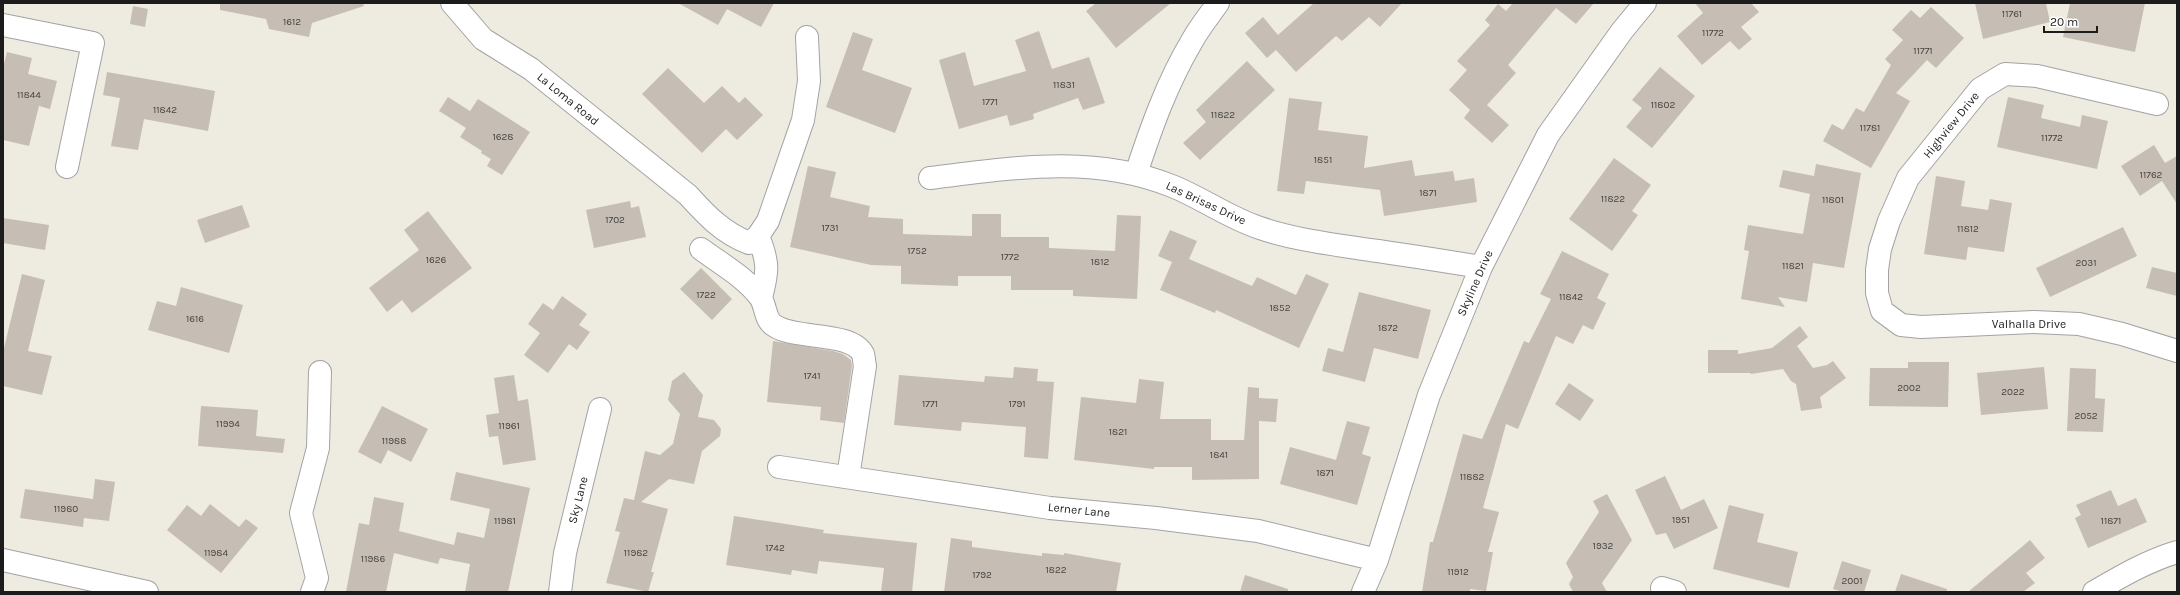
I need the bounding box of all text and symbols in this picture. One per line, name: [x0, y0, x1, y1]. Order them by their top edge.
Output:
house number: 11761: [2002, 8, 2022, 20]
scale bar: [2044, 8, 2097, 34]
text: 20 m: [2050, 15, 2078, 29]
house number: 1612: [283, 16, 301, 28]
house number: 11772: [1702, 27, 1724, 39]
house number: 11771: [1913, 45, 1933, 57]
street label: La Loma Road: [534, 70, 602, 128]
house number: 11831: [1053, 79, 1075, 91]
house number: 11844: [17, 89, 41, 101]
street label: Highview Drive: [1920, 89, 1982, 161]
house number: 1771: [982, 96, 998, 108]
house number: 11802: [1651, 99, 1675, 111]
house number: 11842: [153, 104, 177, 116]
house number: 11822: [1211, 109, 1235, 121]
house number: 11781: [1860, 122, 1880, 134]
house number: 1628: [493, 131, 513, 143]
house number: 11772: [2041, 132, 2063, 144]
house number: 1851: [1314, 154, 1332, 166]
house number: 11762: [2140, 169, 2163, 181]
street label: Las Brisas Drive: [1164, 178, 1248, 228]
house number: 1871: [1419, 187, 1437, 199]
house number: 11822: [1601, 193, 1625, 205]
house number: 11801: [1822, 194, 1844, 206]
house number: 1702: [605, 214, 625, 226]
house number: 1731: [821, 222, 839, 234]
house number: 11812: [1957, 223, 1979, 235]
house number: 1752: [907, 245, 927, 257]
street label: Skyline Drive: [1454, 248, 1496, 318]
house number: 1772: [1001, 251, 1019, 263]
house number: 1626: [426, 254, 447, 266]
house number: 1812: [1091, 256, 1109, 268]
house number: 2031: [2076, 257, 2096, 269]
house number: 11821: [1782, 260, 1804, 272]
house number: 1722: [696, 289, 716, 301]
house number: 11842: [1559, 291, 1583, 303]
house number: 1852: [1270, 302, 1291, 314]
house number: 1616: [186, 313, 204, 325]
street label: Valhalla Drive: [1992, 317, 2066, 331]
house number: 1872: [1378, 322, 1398, 334]
house number: 1741: [804, 370, 820, 382]
house number: 2002: [1897, 382, 1921, 394]
house number: 2022: [2001, 386, 2025, 398]
house number: 1771: [922, 398, 938, 410]
house number: 1791: [1008, 398, 1026, 410]
house number: 2052: [2074, 410, 2098, 422]
house number: 11994: [216, 418, 240, 430]
house number: 11961: [498, 420, 520, 432]
house number: 1821: [1109, 426, 1127, 438]
house number: 11988: [382, 435, 406, 447]
house number: 1841: [1210, 449, 1228, 461]
house number: 1871: [1316, 467, 1334, 479]
house number: 11882: [1460, 471, 1485, 483]
street label: Sky Lane: [565, 475, 591, 525]
street label: Lerner Lane: [1047, 500, 1111, 520]
house number: 11980: [54, 503, 78, 515]
house number: 1951: [1672, 514, 1690, 526]
house number: 11981: [494, 515, 516, 527]
house number: 11871: [2101, 515, 2121, 527]
house number: 1932: [1593, 540, 1614, 552]
house number: 1742: [765, 542, 785, 554]
house number: 11984: [204, 547, 228, 559]
house number: 11982: [624, 547, 648, 559]
house number: 11986: [361, 553, 385, 565]
house number: 1822: [1045, 564, 1067, 576]
house number: 11912: [1447, 566, 1469, 578]
house number: 1792: [972, 569, 992, 581]
house number: 2001: [1842, 575, 1862, 587]

